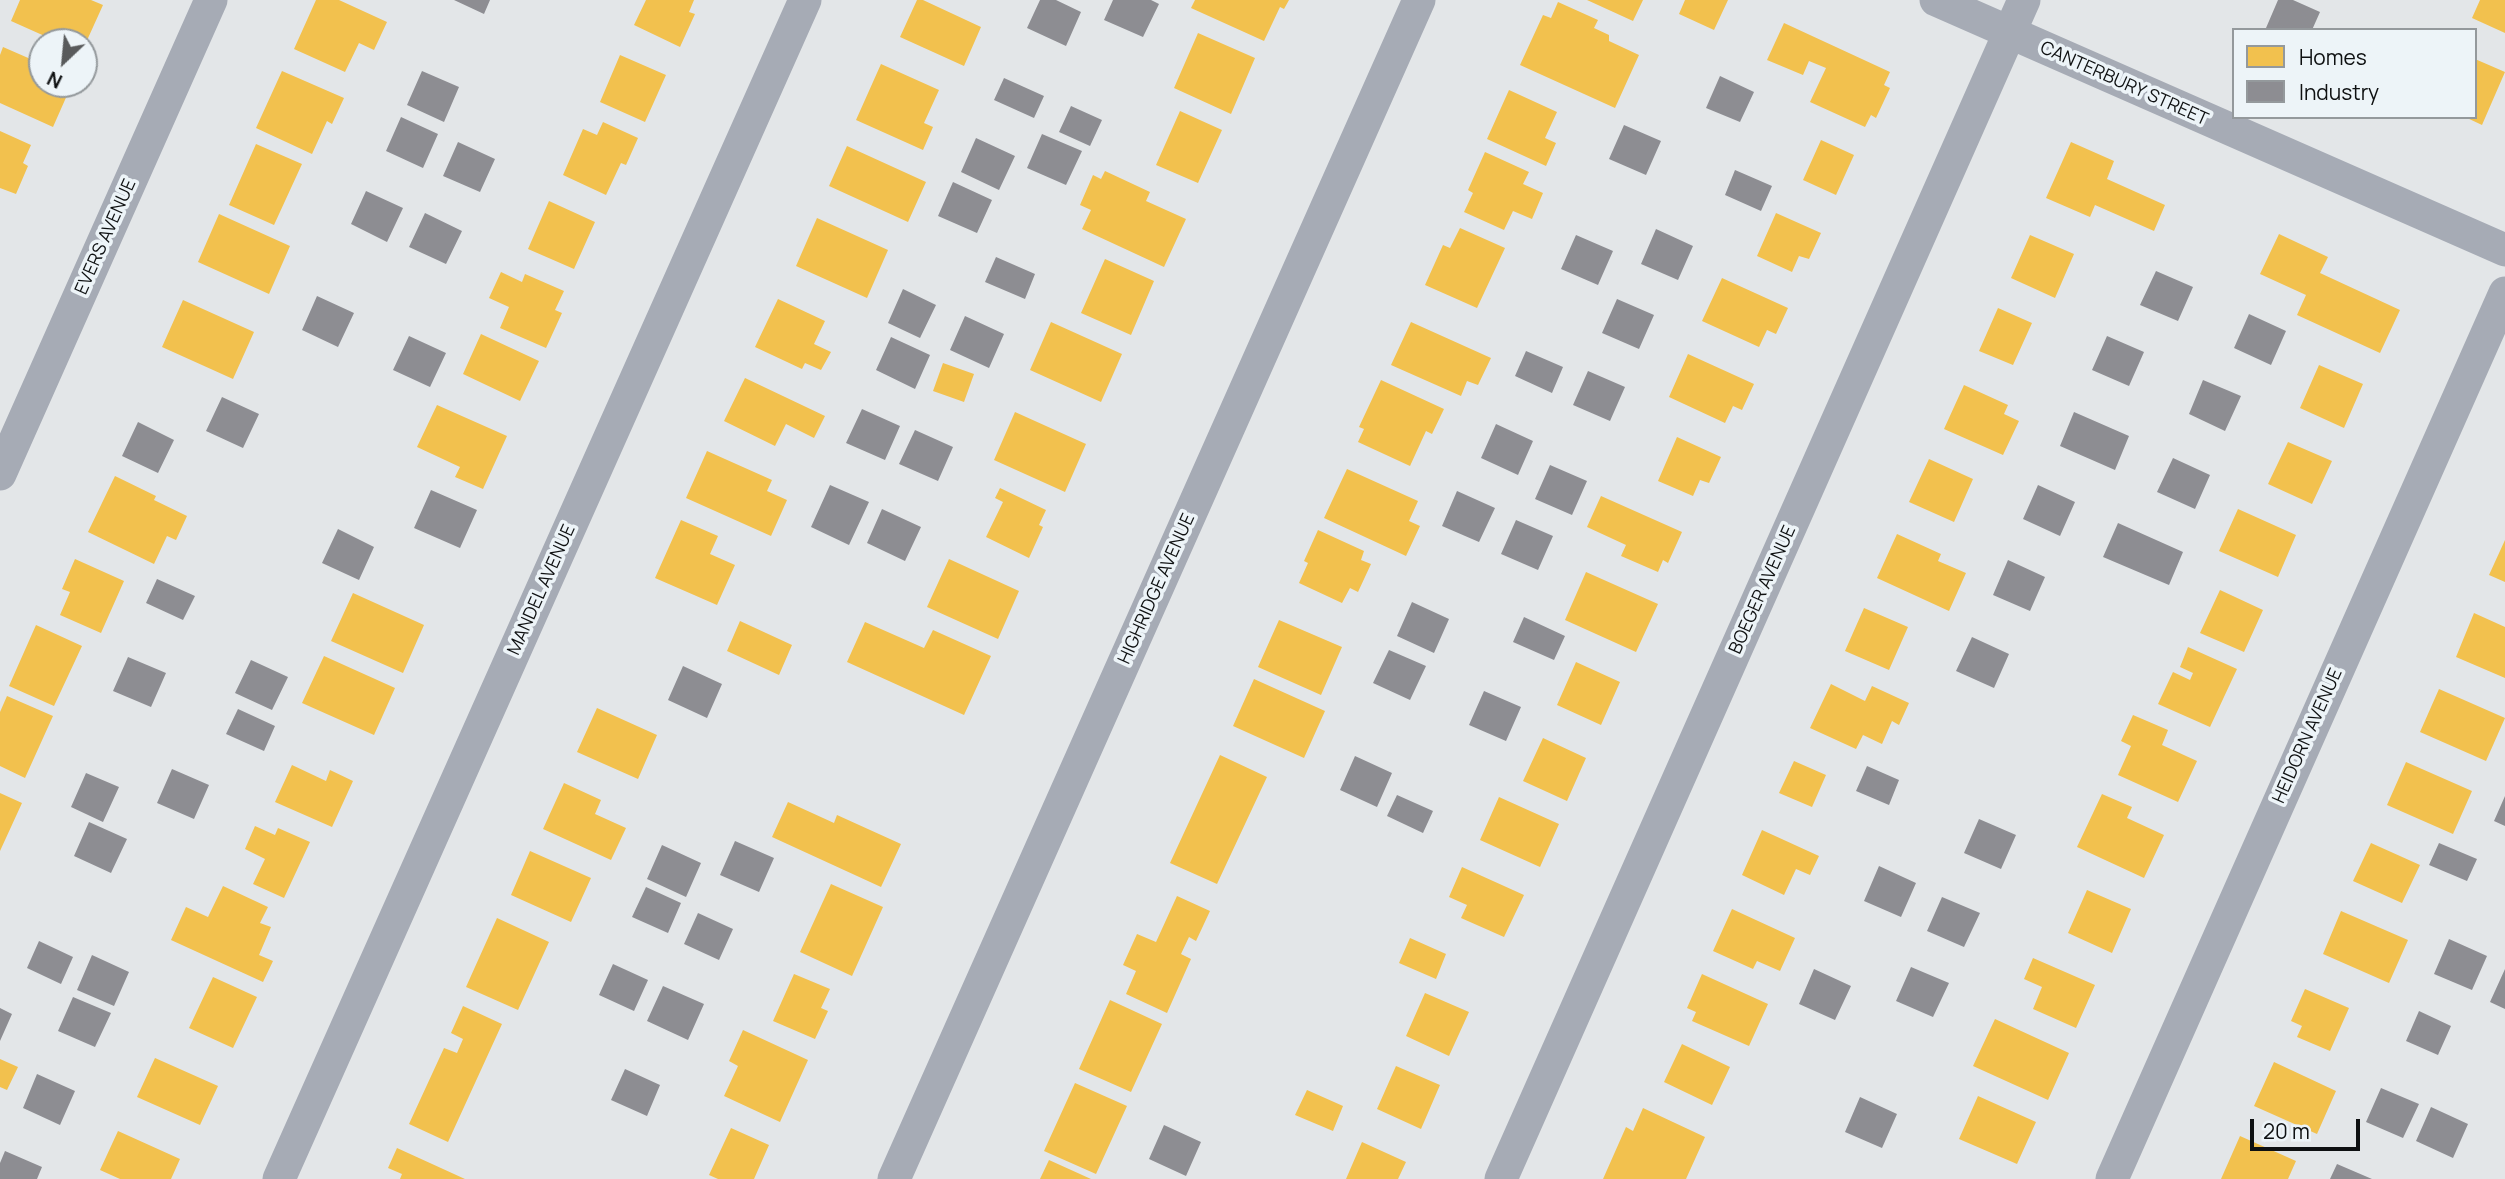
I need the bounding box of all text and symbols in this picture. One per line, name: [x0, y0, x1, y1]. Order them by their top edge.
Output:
north arrow: [28, 28, 98, 98]
legend: [2232, 28, 2477, 119]
street label: CANTERBURY STREET: [2037, 37, 2211, 131]
text: Homes: [2299, 43, 2367, 71]
text: N: [43, 65, 67, 95]
text: Industry: [2299, 78, 2379, 106]
street label: EVERS AVENUE: [71, 176, 141, 298]
street label: HIGHRIDGE AVENUE: [1114, 511, 1200, 667]
street label: MANDEL AVENUE: [504, 521, 580, 659]
street label: BOEGER AVENUE: [1725, 523, 1801, 657]
street label: HEIDORN AVENUE: [2269, 665, 2347, 807]
scale bar: [2253, 1106, 2363, 1150]
text: 20 m: [2263, 1117, 2310, 1145]

